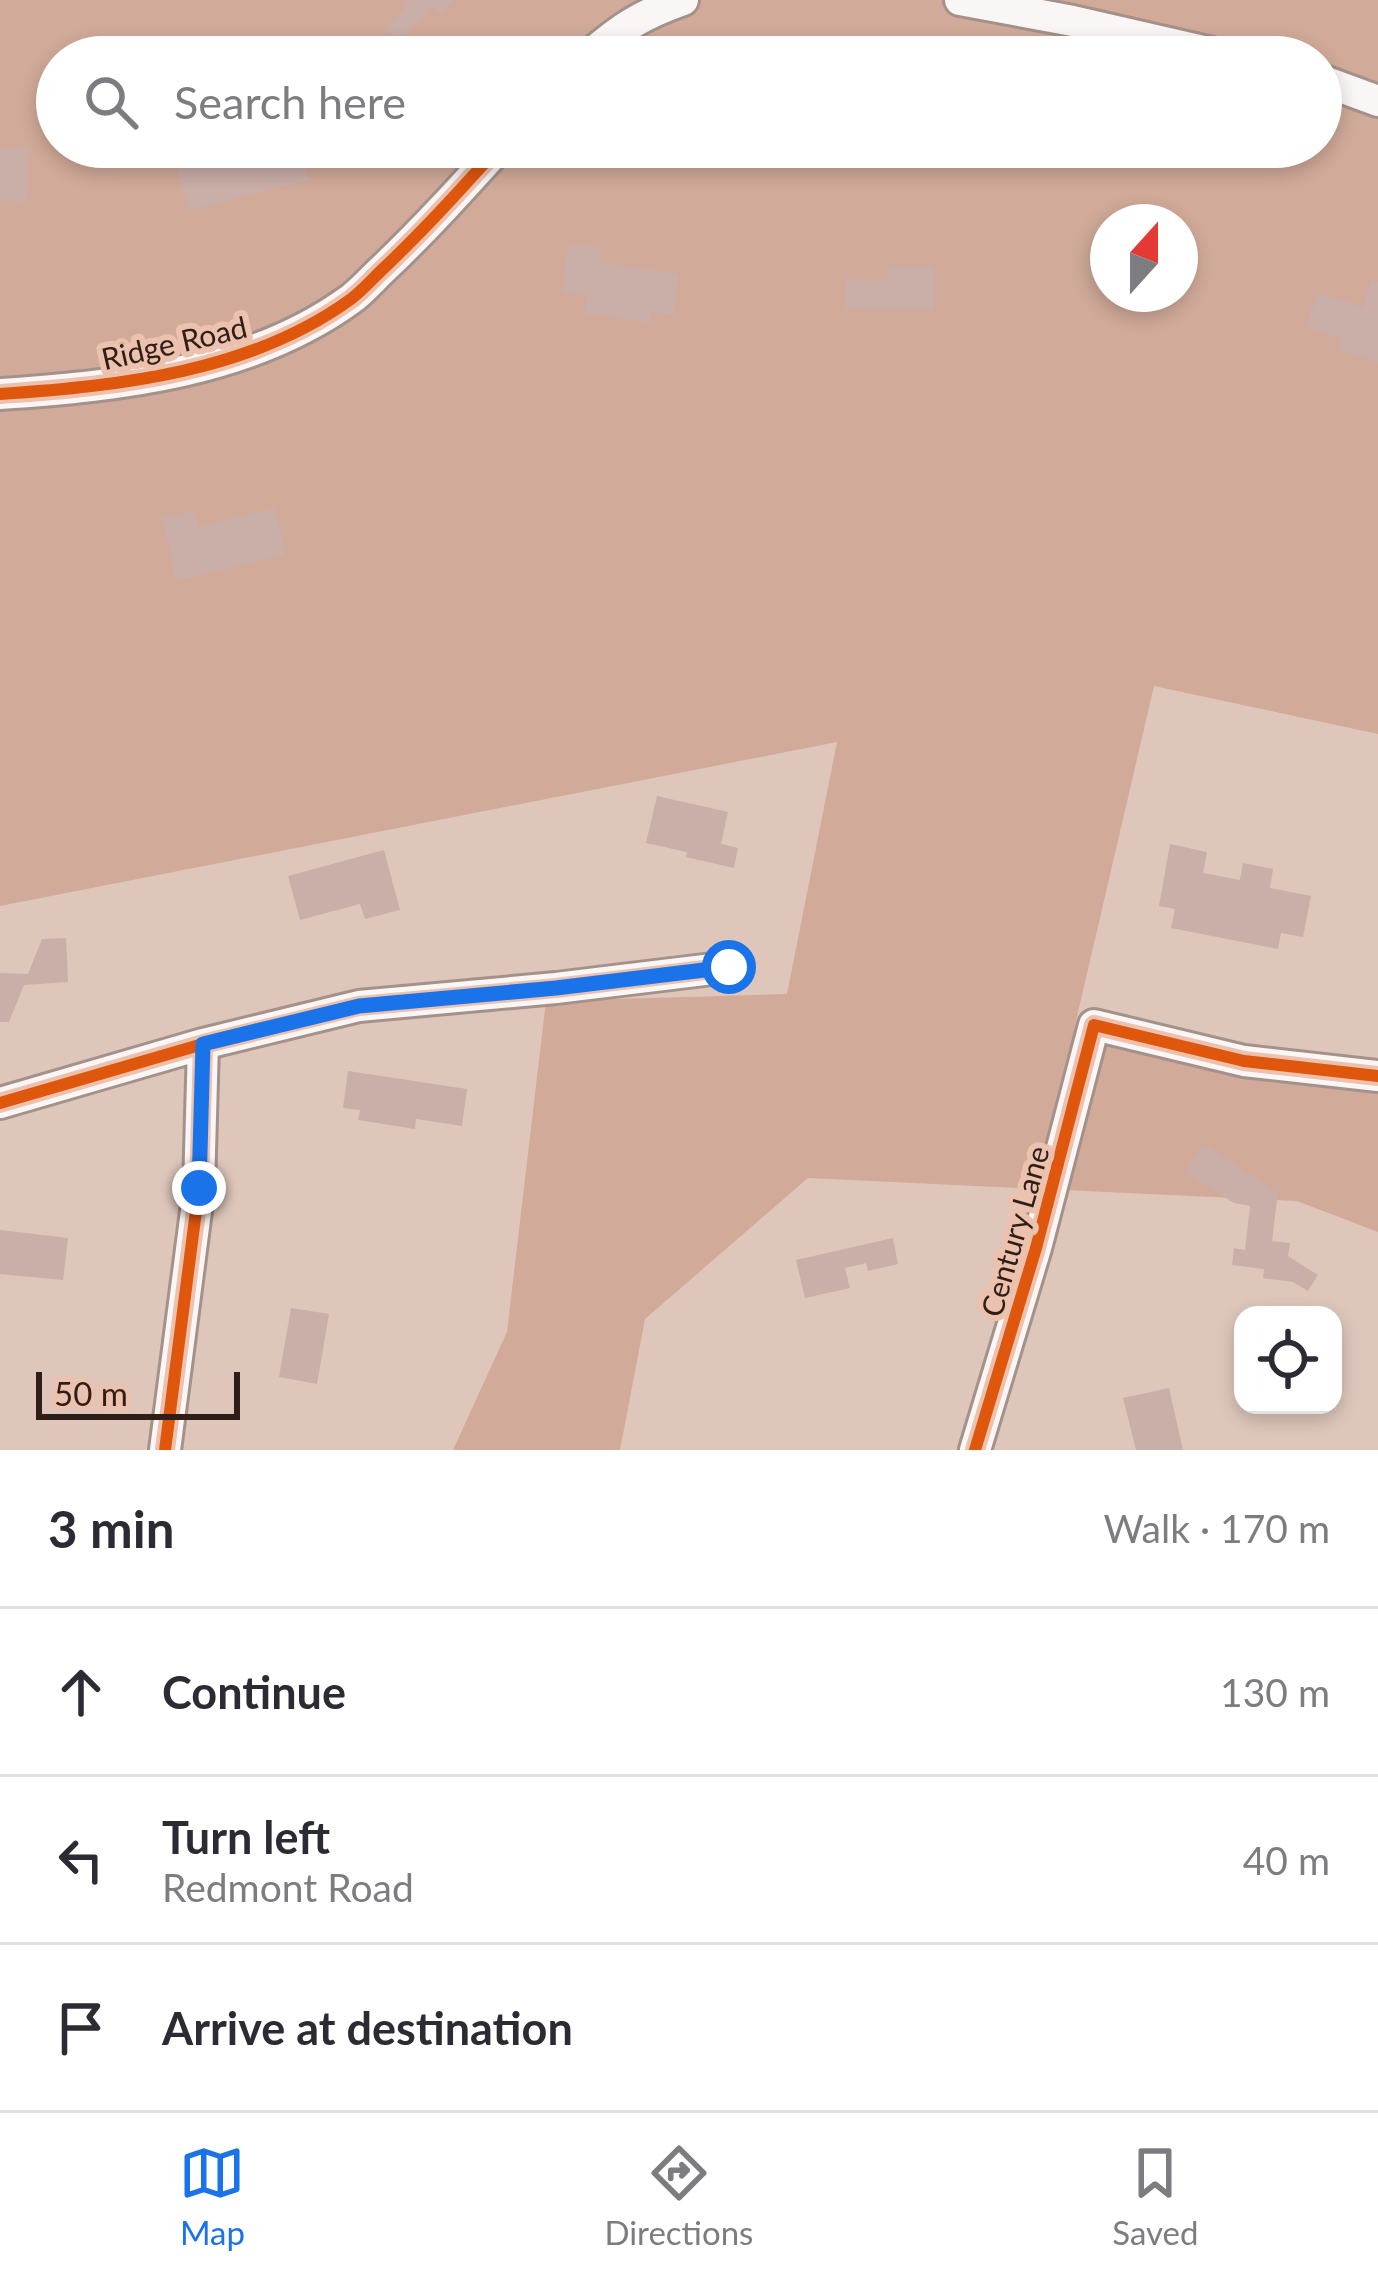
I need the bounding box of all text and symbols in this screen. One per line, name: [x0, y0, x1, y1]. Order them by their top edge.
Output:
search box: [36, 36, 1342, 168]
icon: search: [78, 69, 144, 135]
text: Search here: [174, 75, 406, 129]
north arrow: [1090, 204, 1198, 312]
street label: Ridge Road: [98, 308, 250, 376]
route start: [702, 940, 756, 994]
street label: Century Lane: [972, 1142, 1056, 1320]
route end: [172, 1161, 226, 1215]
map controls: [1234, 1306, 1342, 1414]
button: locate: [1234, 1306, 1342, 1414]
scale bar: [36, 1366, 240, 1419]
text: 50 m: [54, 1373, 128, 1413]
text: 3 min: [48, 1498, 174, 1559]
text: Walk · 170 m: [1103, 1505, 1330, 1551]
icon: ahead: [48, 1659, 114, 1725]
text: Continue: [162, 1665, 346, 1719]
text: 130 m: [1220, 1669, 1330, 1715]
text: Turn left: [162, 1810, 330, 1864]
icon: left: [48, 1827, 114, 1893]
text: 40 m: [1243, 1837, 1330, 1883]
text: Redmont Road: [162, 1864, 414, 1910]
icon: arrive: [48, 1995, 114, 2061]
text: Arrive at destination: [162, 2001, 573, 2055]
tab: Map: [179, 2140, 245, 2252]
tab: Directions: [604, 2140, 753, 2252]
tab: Saved: [1112, 2140, 1199, 2252]

